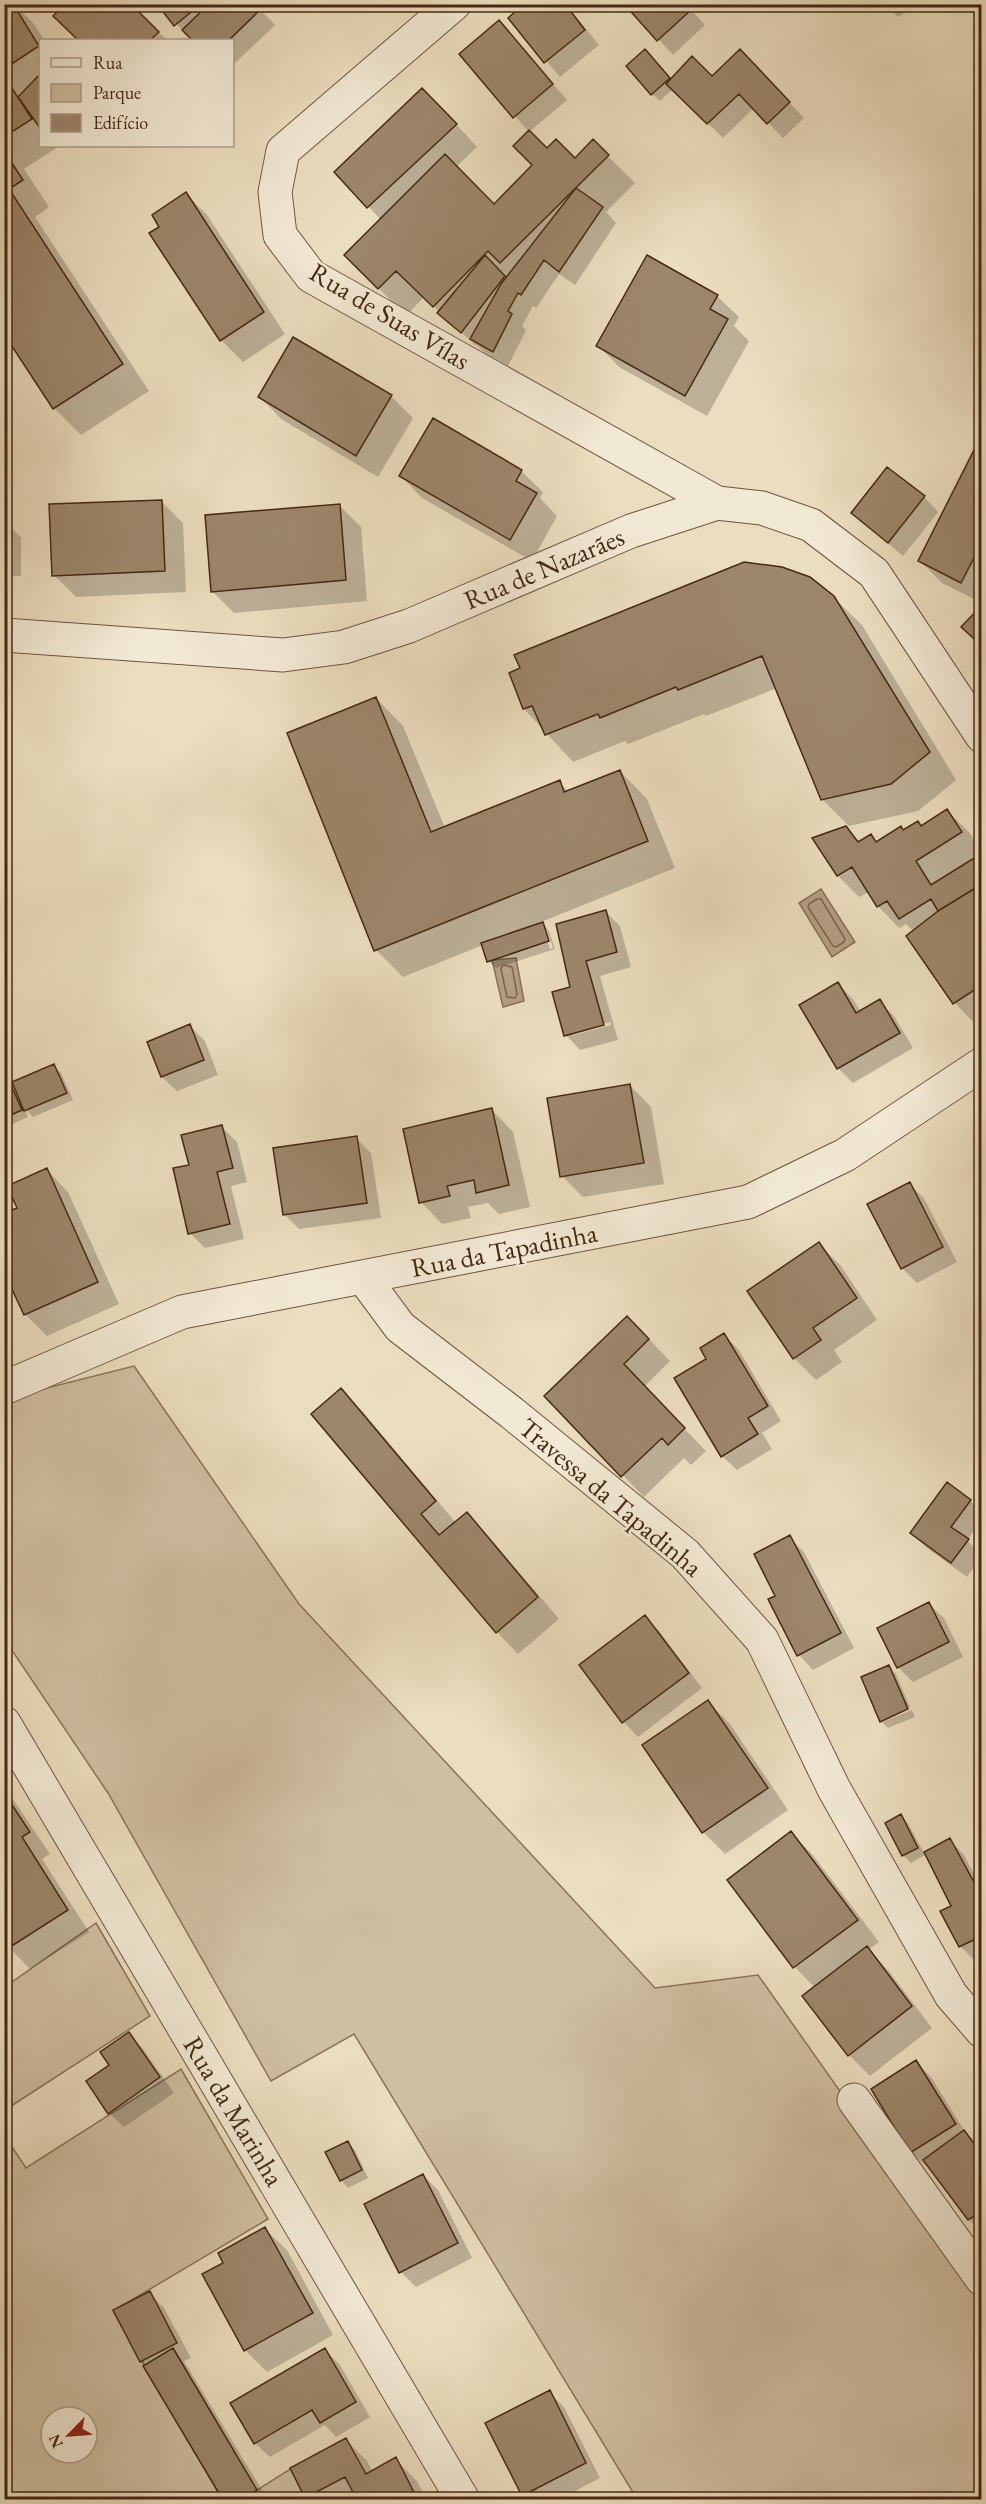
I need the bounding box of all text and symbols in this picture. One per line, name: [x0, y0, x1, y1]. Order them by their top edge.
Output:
legend: [39, 39, 234, 147]
text: Rua: [93, 51, 123, 74]
text: Parque: [93, 81, 141, 104]
text: Edifício: [93, 111, 148, 134]
street label: Rua de Suas Vílas: [303, 254, 477, 378]
street label: Rua de Nazarães: [459, 519, 629, 617]
street label: Rua da Tapadinha: [408, 1215, 600, 1285]
street label: Travessa da Tapadinha: [512, 1410, 710, 1584]
street label: Rua da Marinha: [176, 2030, 293, 2192]
north arrow: [39, 2405, 99, 2465]
text: N: [44, 2431, 68, 2451]

